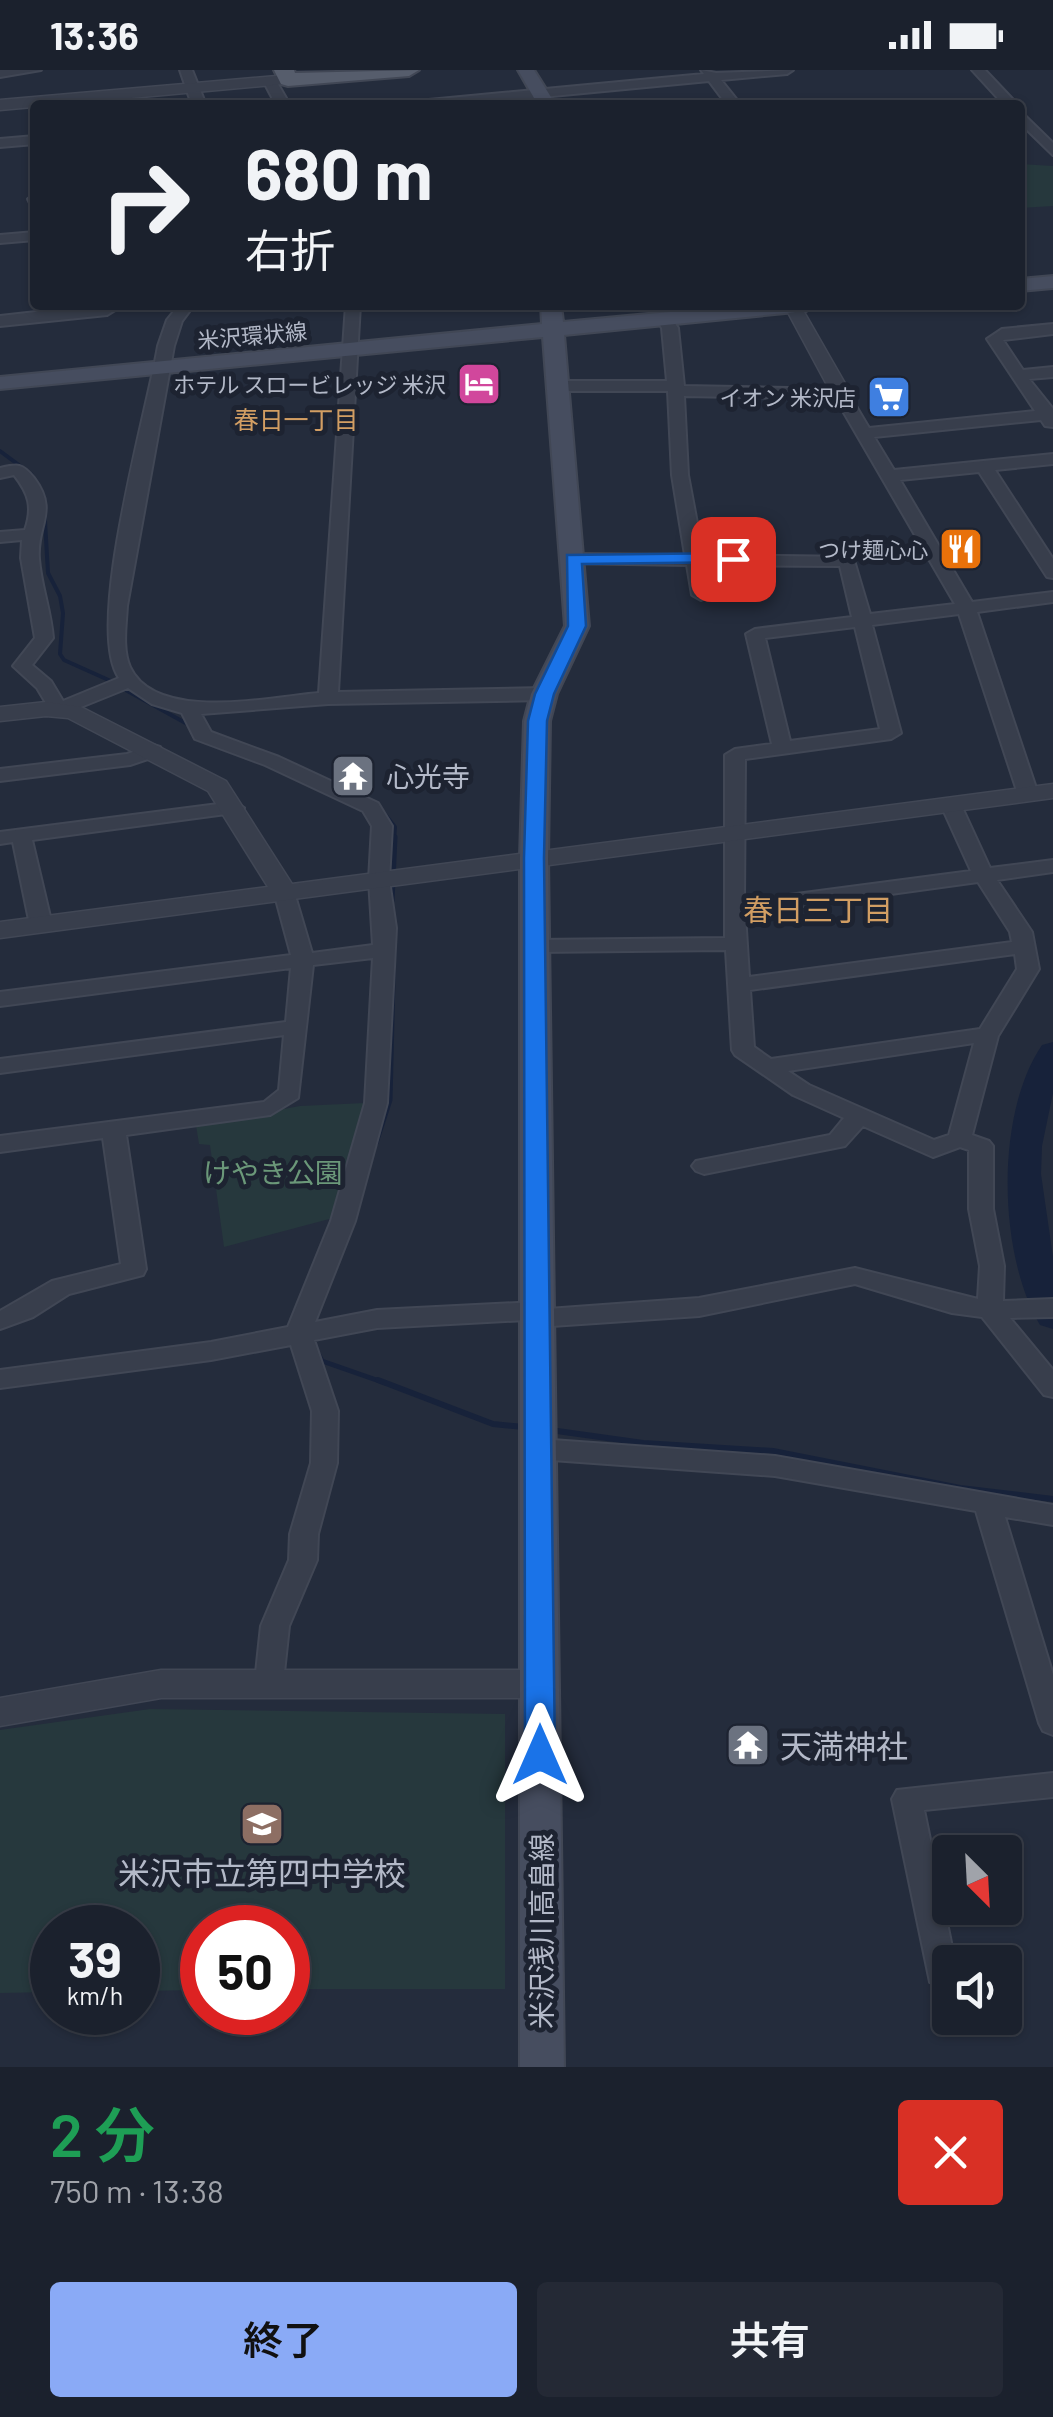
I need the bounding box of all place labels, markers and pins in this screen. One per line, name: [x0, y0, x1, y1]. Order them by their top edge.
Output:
hotel icon: ホテル スロービレッジ 米沢: [456, 361, 502, 407]
place label: ホテル スロービレッジ 米沢: [173, 371, 446, 397]
supermarket icon: イオン 米沢店: [866, 374, 912, 420]
place label: イオン 米沢店: [720, 384, 856, 410]
pin: [691, 517, 776, 602]
restaurant icon: つけ麺心心: [938, 526, 984, 572]
place label: つけ麺心心: [818, 536, 928, 562]
temple icon: 心光寺: [330, 753, 376, 799]
place label: 心光寺: [386, 759, 470, 793]
temple icon: 天満神社: [725, 1722, 771, 1768]
place label: 天満神社: [780, 1726, 908, 1764]
school or university icon: 米沢市立第四中学校: [239, 1801, 285, 1847]
place label: 米沢市立第四中学校: [118, 1853, 406, 1891]

